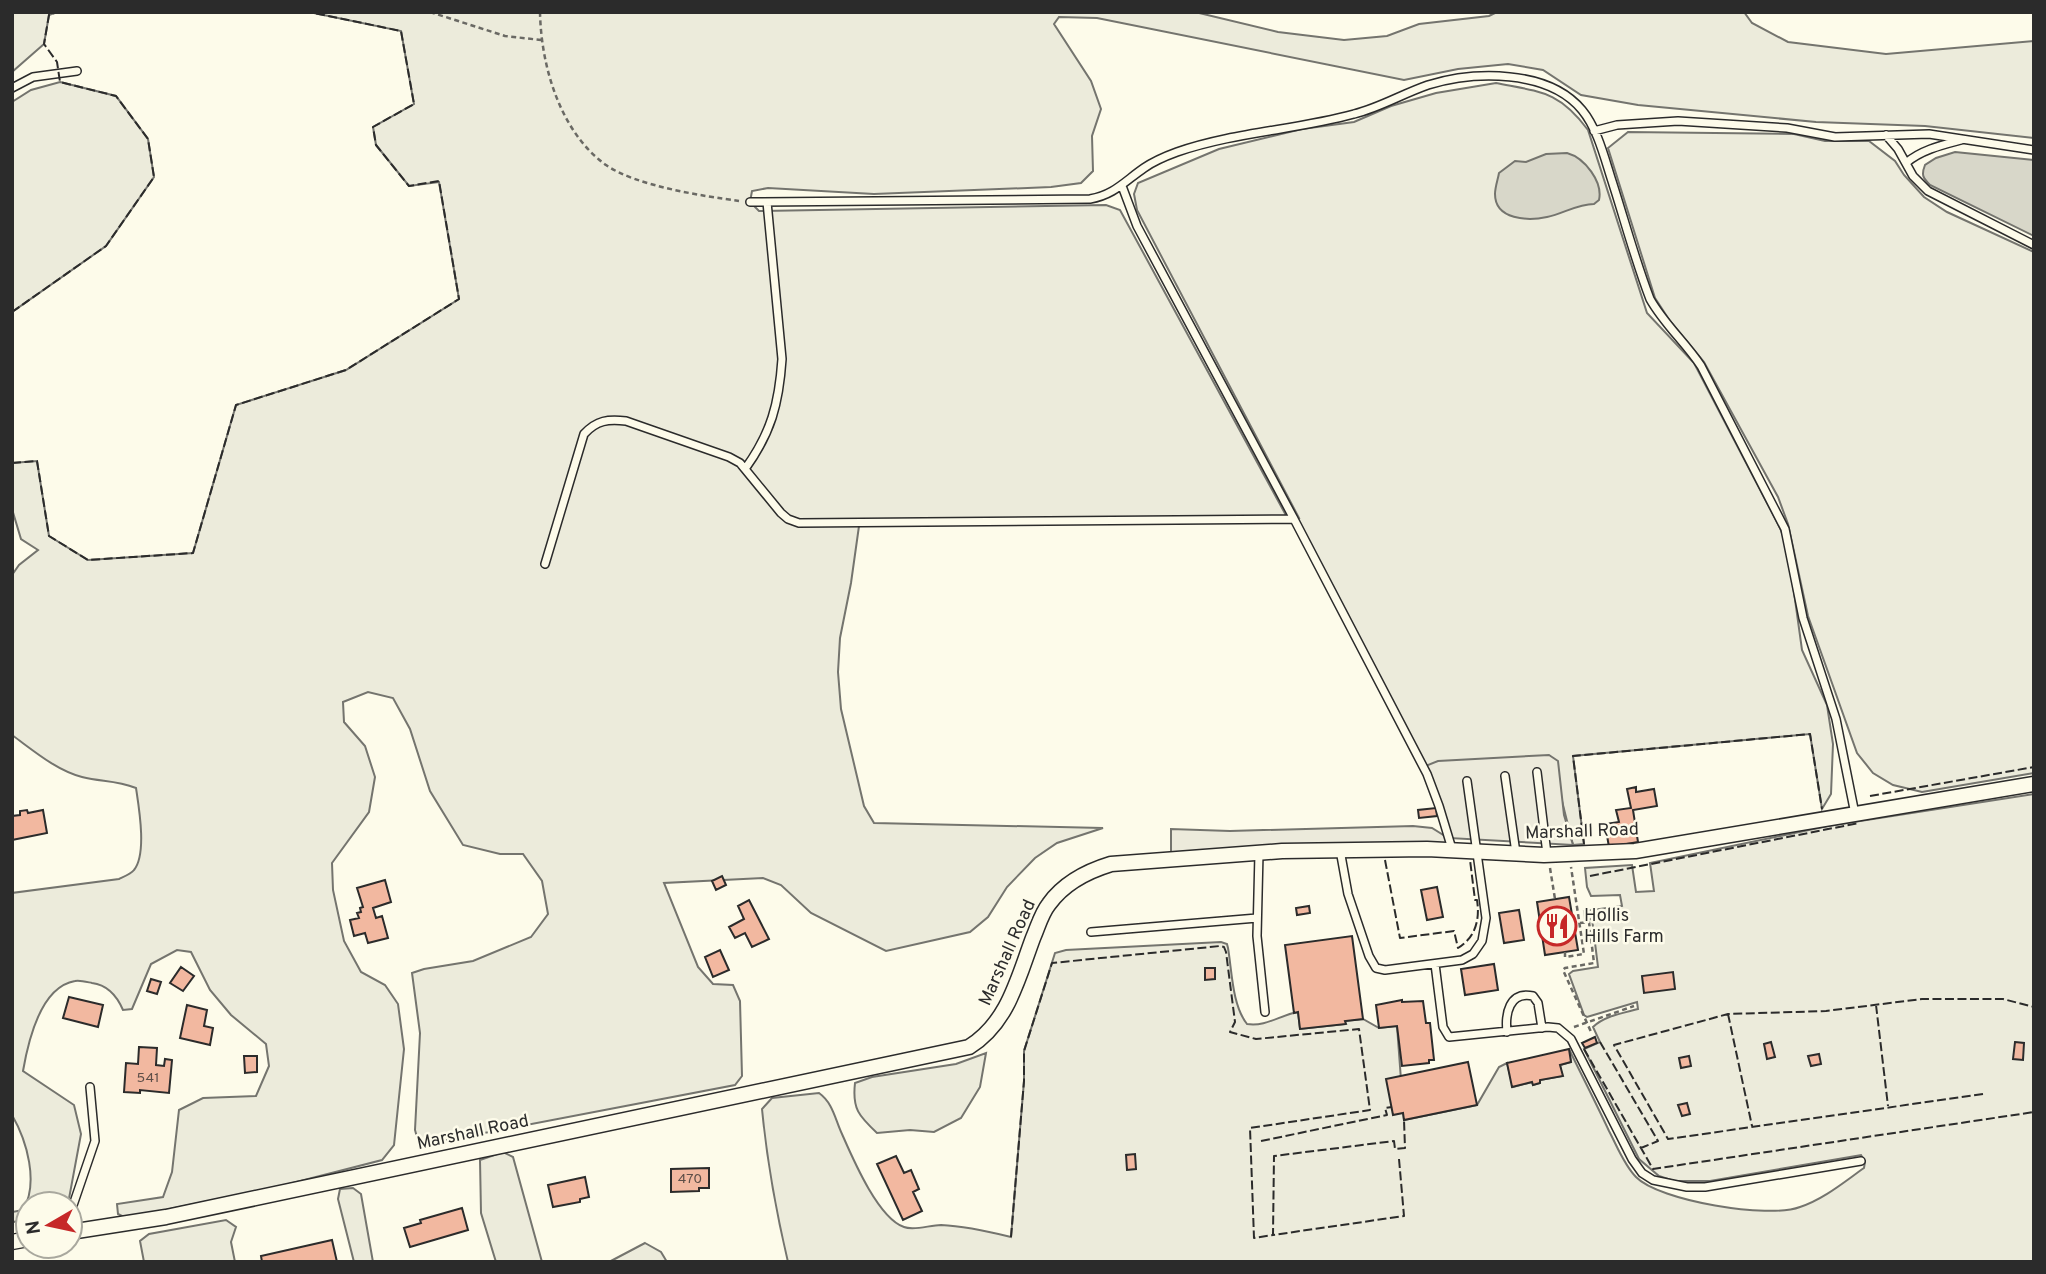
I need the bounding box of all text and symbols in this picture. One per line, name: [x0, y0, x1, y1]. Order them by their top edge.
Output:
street label: Marshall Road: [1525, 819, 1639, 845]
street label: Marshall Road: [974, 896, 1042, 1010]
restaurant icon: Hollis Hills Farm: [1536, 905, 1578, 947]
place label: Hollis Hills Farm: [1584, 905, 1664, 949]
house number: 541: [137, 1070, 159, 1087]
street label: Marshall Road: [415, 1110, 531, 1156]
house number: 470: [678, 1171, 702, 1188]
north arrow: [14, 1190, 84, 1260]
text: N: [21, 1219, 47, 1236]

